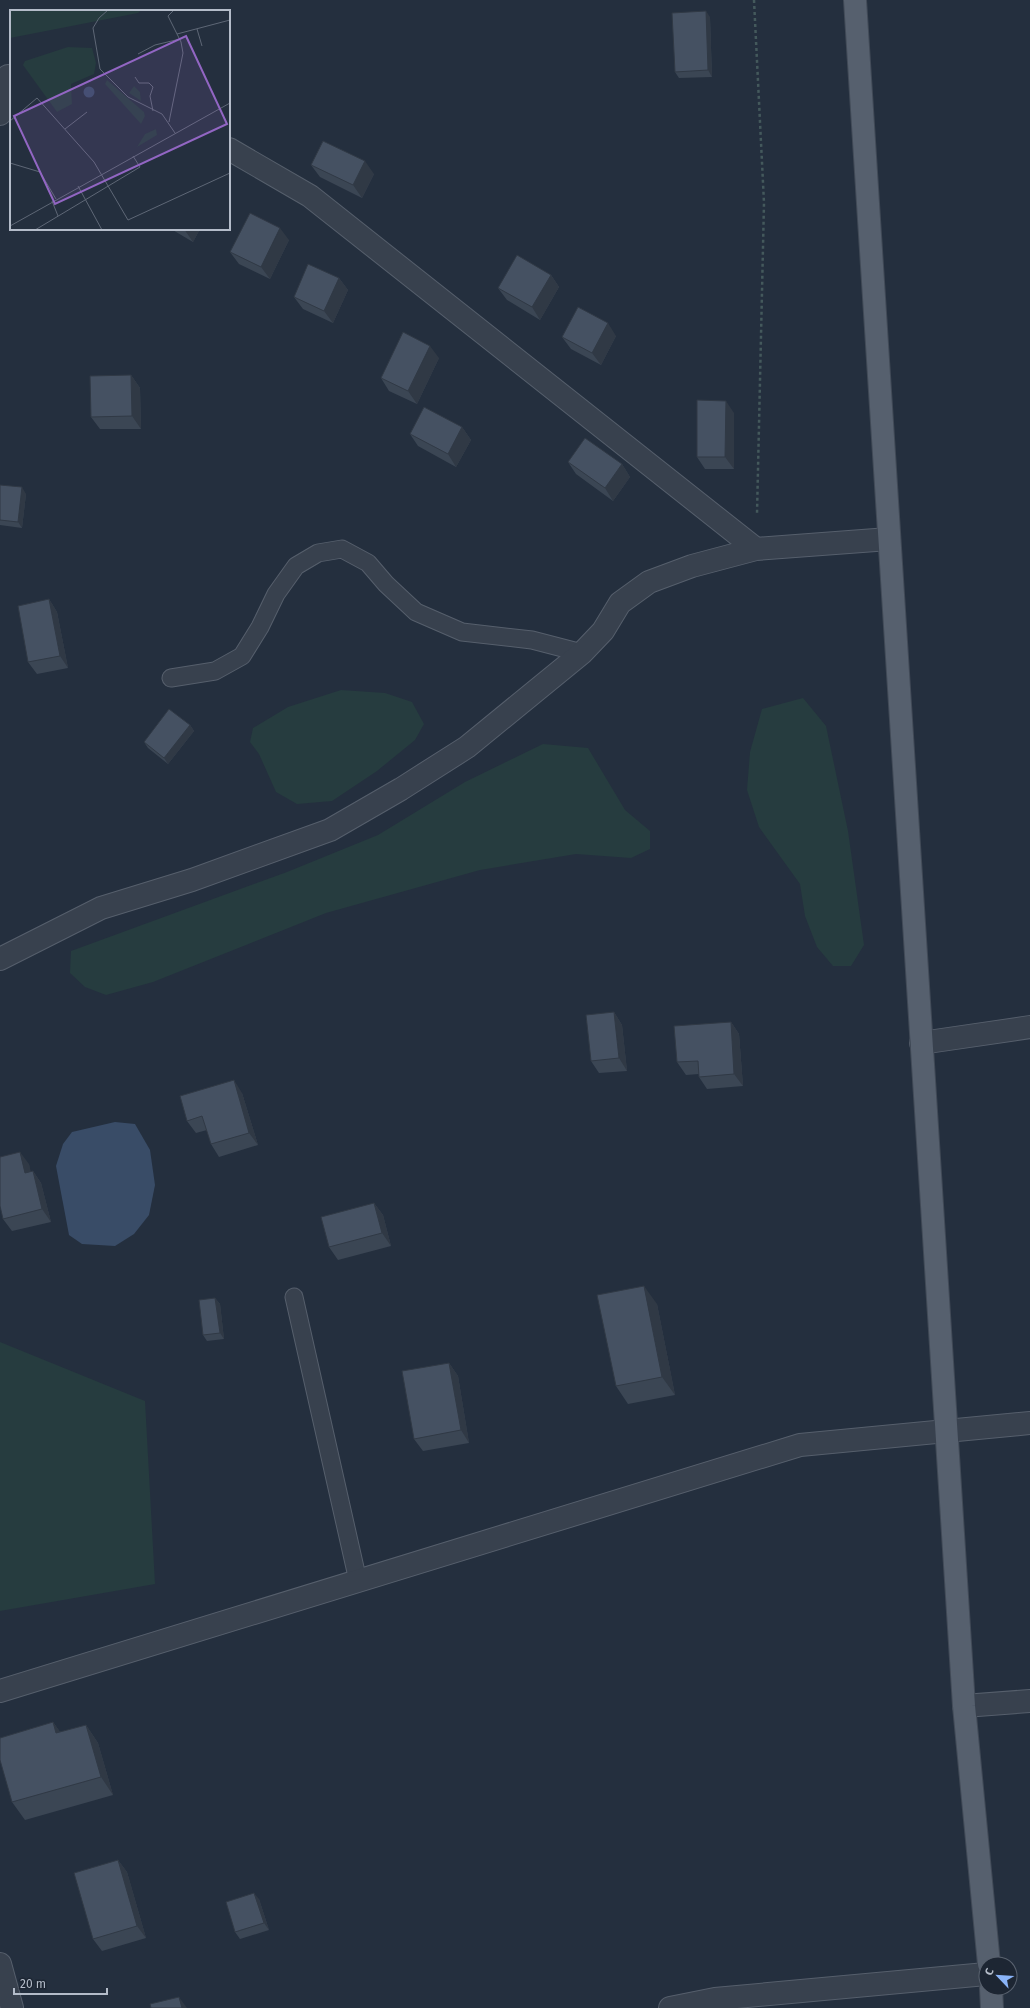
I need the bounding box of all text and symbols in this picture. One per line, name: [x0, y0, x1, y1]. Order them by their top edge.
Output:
inset map: [10, 10, 230, 230]
north arrow: [978, 1956, 1018, 1996]
text: С: [982, 1966, 997, 1978]
scale bar: [14, 1970, 107, 1996]
text: 20 m: [20, 1977, 46, 1991]

